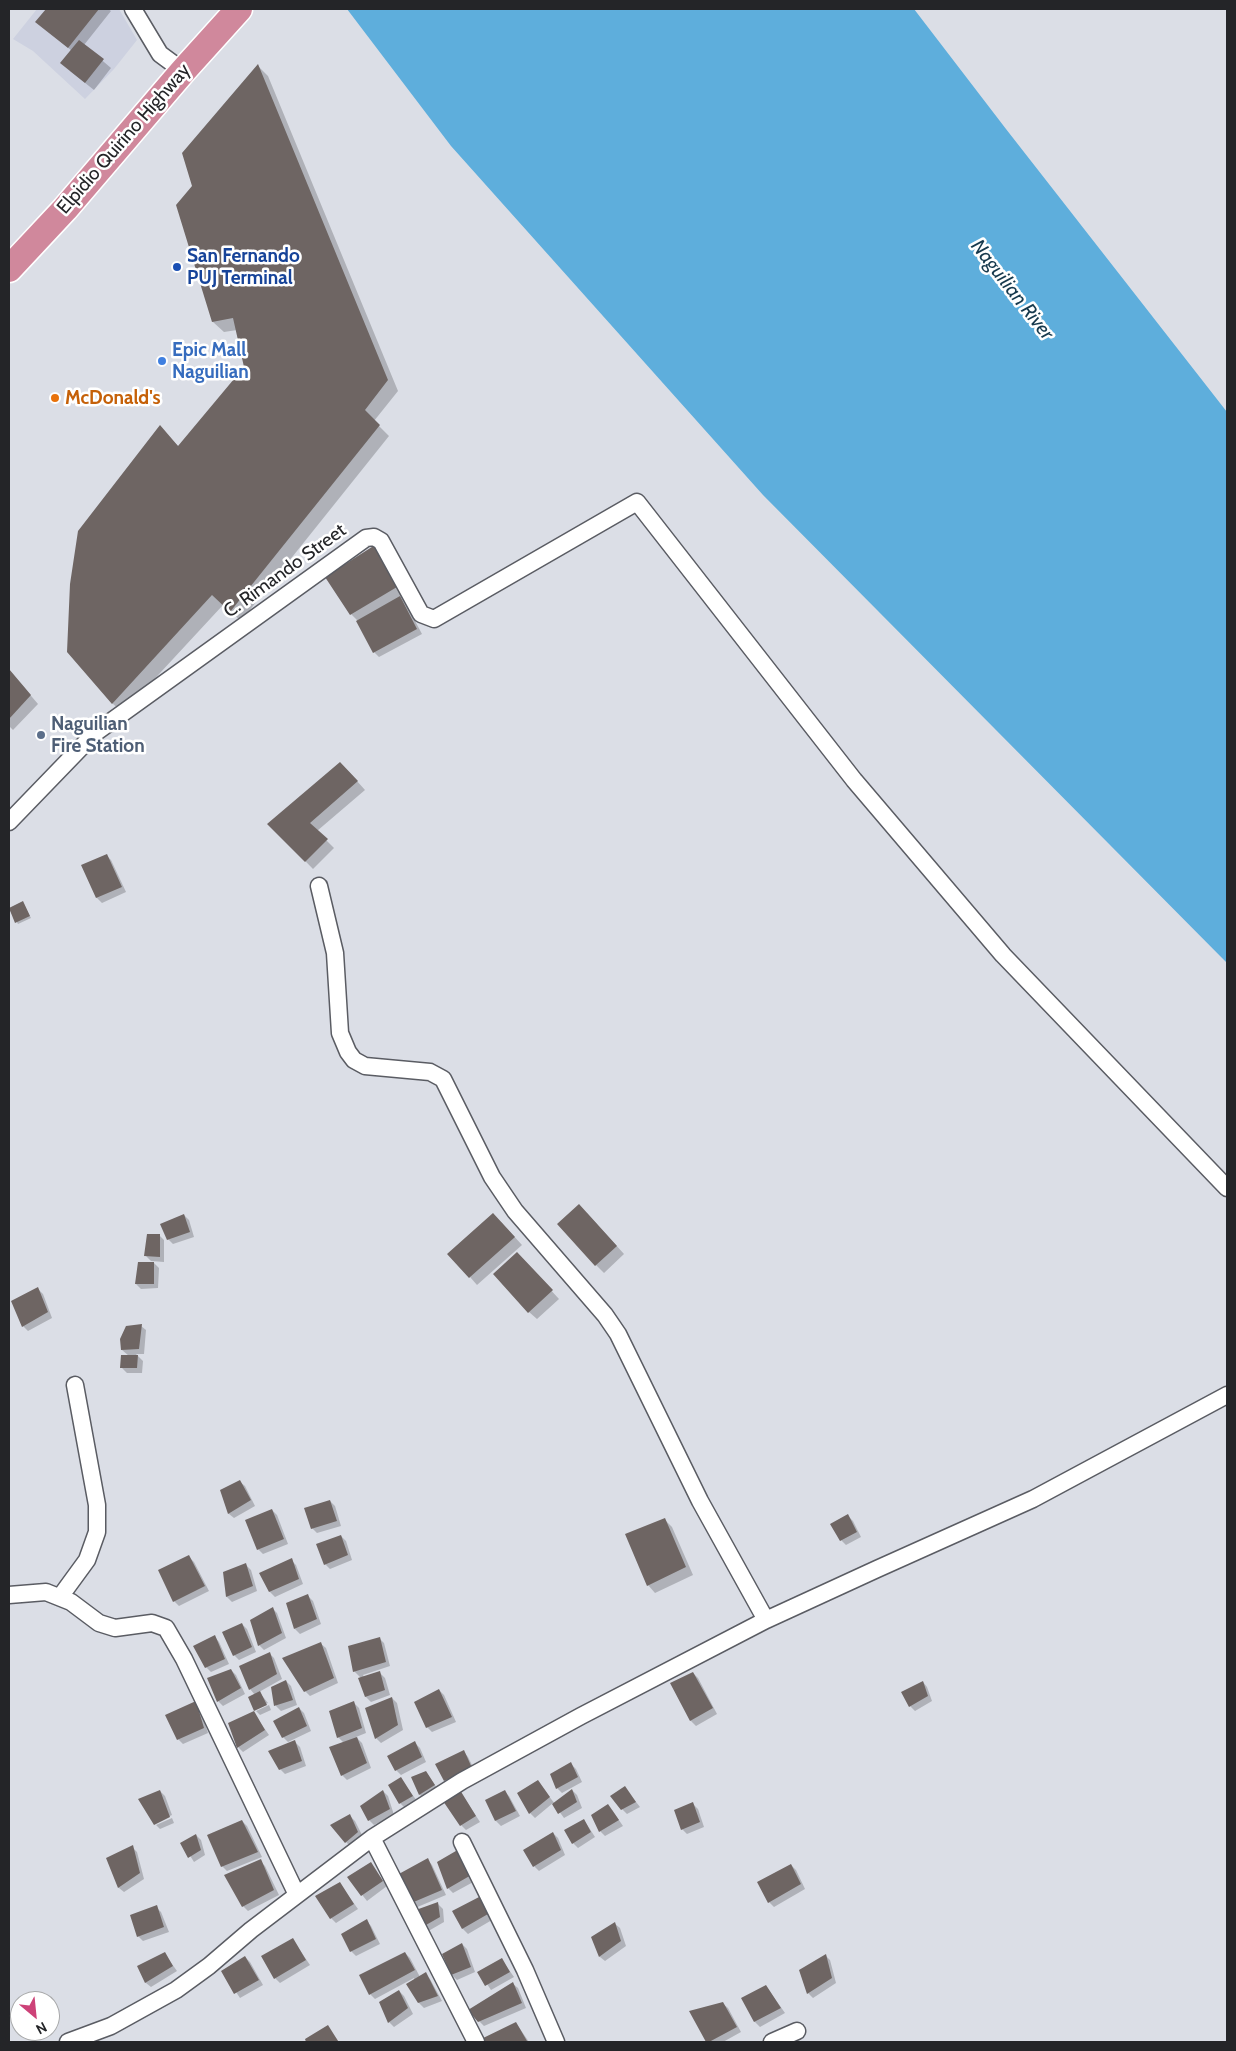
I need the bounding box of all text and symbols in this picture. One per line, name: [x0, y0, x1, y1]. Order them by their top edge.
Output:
street label: Elpidio Quirino Highway: [53, 59, 195, 219]
water label: Naguilian River: [965, 235, 1059, 345]
place label: San Fernando PUJ Terminal: [187, 245, 300, 289]
marker: San Fernando PUJ Terminal: [171, 261, 183, 273]
place label: Epic Mall Naguilian: [172, 339, 249, 383]
marker: Epic Mall Naguilian: [156, 355, 168, 367]
place label: McDonald's: [65, 387, 160, 409]
marker: McDonald's: [49, 392, 61, 404]
street label: C. Rimando Street: [219, 519, 351, 623]
place label: Naguilian Fire Station: [51, 713, 145, 757]
marker: Naguilian Fire Station: [35, 729, 47, 741]
north arrow: [10, 1991, 60, 2041]
text: N: [33, 2018, 50, 2039]

